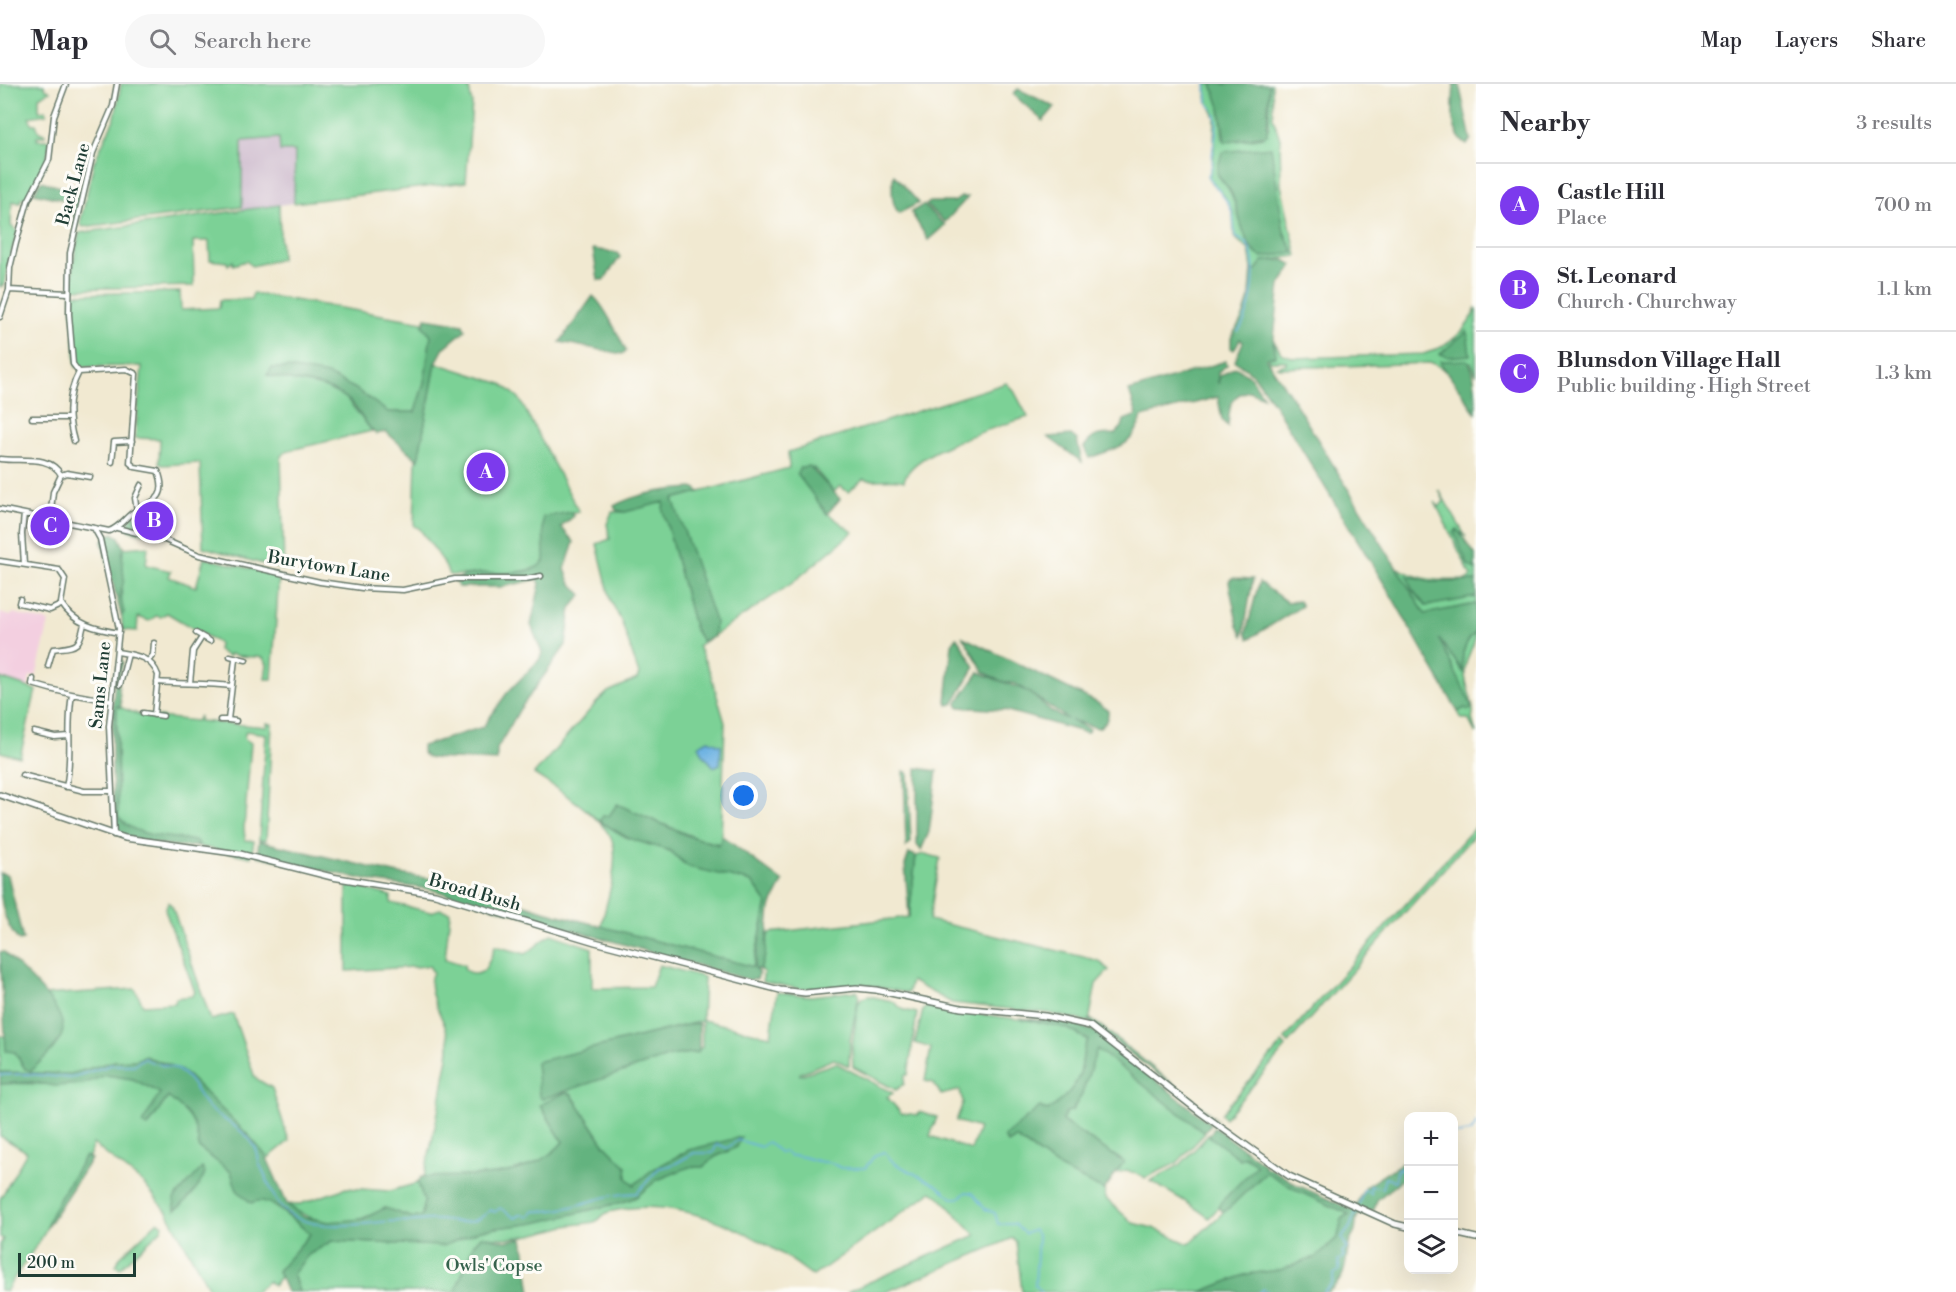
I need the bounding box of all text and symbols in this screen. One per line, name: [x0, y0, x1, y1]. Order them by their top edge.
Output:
search box: [125, 14, 545, 68]
text: Map: [30, 24, 89, 59]
icon: search: [146, 25, 179, 58]
text: Search here: [194, 28, 311, 55]
text: Map: [1701, 28, 1742, 54]
text: Layers: [1775, 28, 1838, 54]
text: Share: [1871, 28, 1926, 54]
text: Nearby: [1500, 107, 1590, 139]
text: 3 results: [1856, 111, 1932, 136]
street label: Back Lane: [51, 140, 96, 229]
text: Castle Hill: [1557, 179, 1665, 206]
text: A: [1512, 193, 1527, 218]
text: 700 m: [1874, 193, 1932, 218]
text: Place: [1557, 206, 1607, 231]
text: St. Leonard: [1557, 263, 1677, 290]
text: B: [1512, 277, 1527, 302]
text: 1.1 km: [1878, 277, 1932, 302]
text: Church · Churchway: [1557, 290, 1737, 315]
text: Blunsdon Village Hall: [1557, 347, 1781, 374]
text: C: [1512, 361, 1527, 386]
text: 1.3 km: [1875, 361, 1932, 386]
text: Public building · High Street: [1557, 374, 1811, 399]
pin: A: [466, 450, 506, 494]
pin: B: [134, 498, 174, 544]
pin: C: [31, 504, 70, 548]
street label: Burytown Lane: [265, 545, 392, 588]
street label: Sams Lane: [84, 640, 117, 730]
your location: [729, 781, 758, 810]
street label: Broad Bush: [425, 868, 524, 917]
map controls: [1404, 1112, 1458, 1274]
button: +: [1404, 1112, 1458, 1166]
button: −: [1404, 1166, 1458, 1220]
button: layers: [1404, 1220, 1458, 1274]
scale bar: [18, 1250, 136, 1278]
text: 200 m: [27, 1253, 75, 1273]
park label: Owls' Copse: [445, 1254, 543, 1277]

